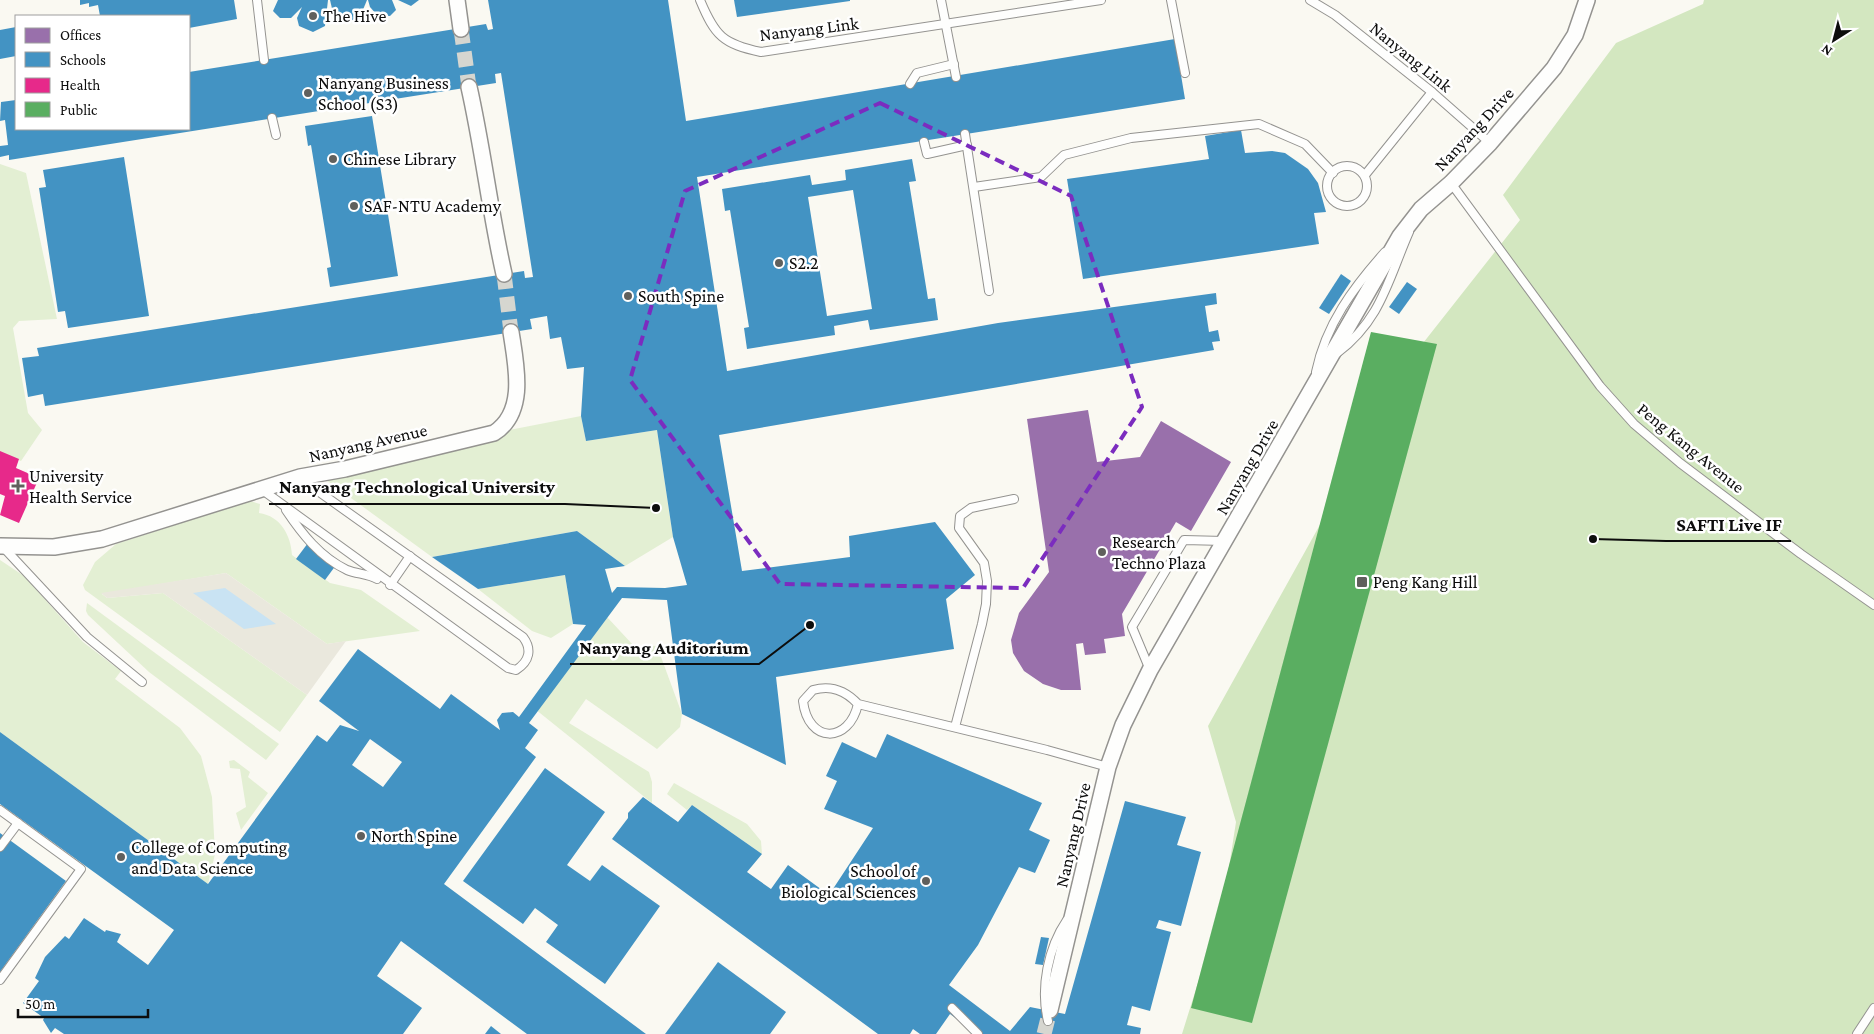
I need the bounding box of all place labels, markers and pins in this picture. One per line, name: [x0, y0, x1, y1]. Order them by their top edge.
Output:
place label: The Hive: [323, 6, 386, 26]
marker: The Hive: [307, 10, 319, 22]
place label: Nanyang Business School (S3): [318, 73, 449, 115]
marker: Nanyang Business School (S3): [302, 87, 314, 99]
place label: Chinese Library: [343, 149, 457, 169]
marker: Chinese Library: [327, 153, 339, 165]
place label: SAF-NTU Academy: [364, 196, 502, 216]
marker: SAF-NTU Academy: [348, 200, 360, 212]
place label: S2.2: [789, 253, 819, 273]
marker: S2.2: [773, 257, 785, 269]
place label: South Spine: [638, 286, 724, 306]
marker: South Spine: [622, 290, 634, 302]
place label: University Health Service: [29, 466, 132, 507]
callout: Nanyang Technological University: [269, 470, 565, 504]
marker: University Health Service: [11, 479, 25, 493]
callout: SAFTI Live IF: [1666, 507, 1791, 541]
place label: Research Techno Plaza: [1112, 532, 1206, 573]
marker: Research Techno Plaza: [1096, 546, 1108, 558]
place label: Peng Kang Hill: [1373, 572, 1478, 592]
marker: Peng Kang Hill: [1355, 575, 1369, 589]
callout: Nanyang Auditorium: [570, 630, 759, 664]
place label: North Spine: [371, 826, 457, 846]
marker: North Spine: [355, 830, 367, 842]
place label: College of Computing and Data Science: [131, 837, 288, 878]
marker: College of Computing and Data Science: [115, 851, 127, 863]
place label: School of Biological Sciences: [781, 861, 918, 902]
marker: School of Biological Sciences: [920, 875, 932, 887]

